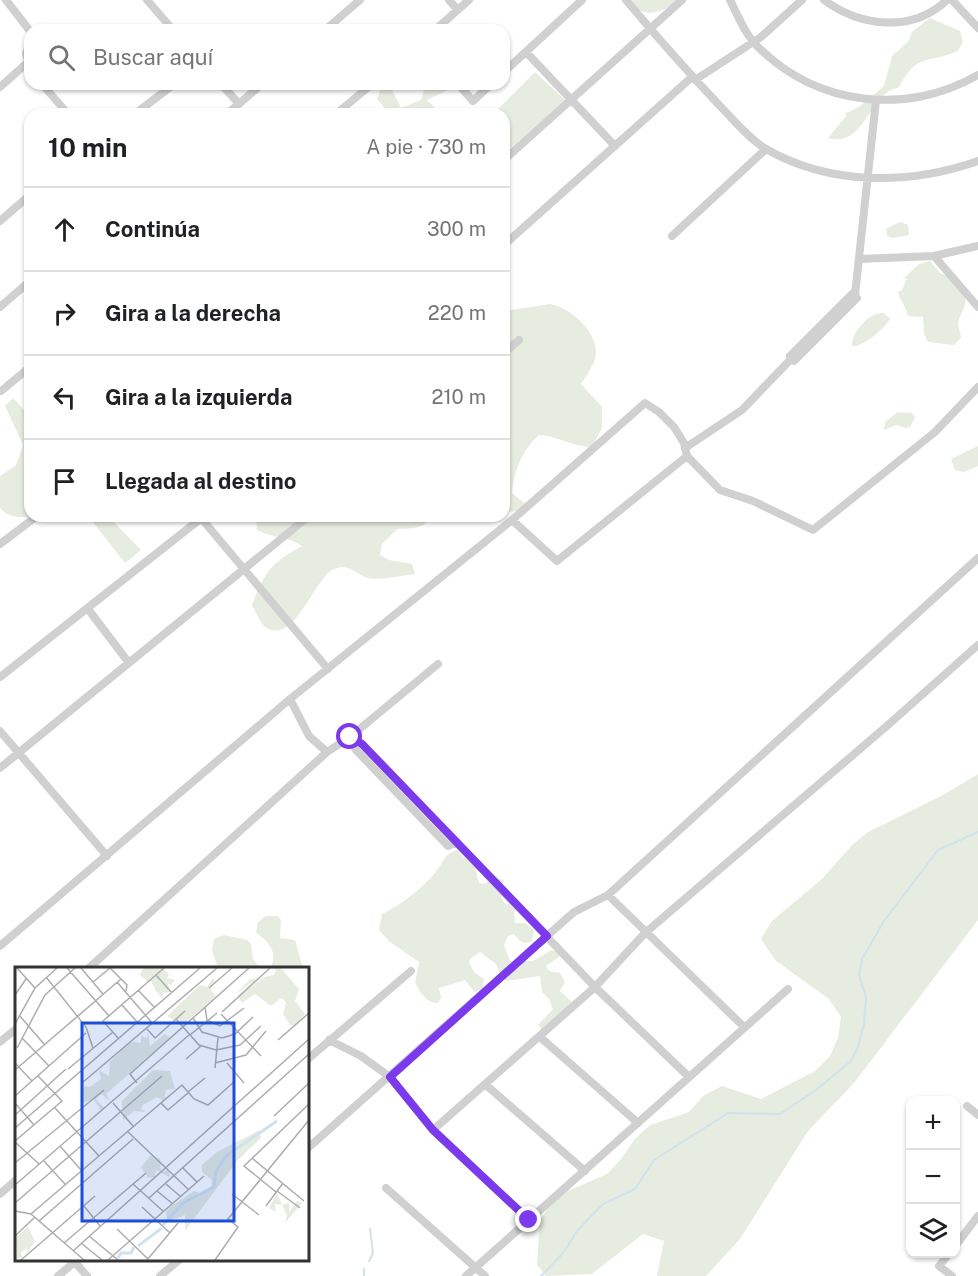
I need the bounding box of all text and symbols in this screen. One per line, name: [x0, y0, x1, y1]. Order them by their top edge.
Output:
search box: [24, 24, 510, 90]
icon: search: [45, 41, 78, 74]
text: Buscar aquí: [93, 44, 213, 70]
text: 10 min: [48, 132, 127, 163]
text: A pie · 730 m: [366, 135, 486, 159]
icon: ahead: [48, 213, 81, 246]
text: Continúa: [105, 216, 200, 242]
text: 300 m: [427, 217, 486, 241]
icon: right: [48, 297, 81, 330]
text: Gira a la derecha: [105, 300, 281, 326]
text: 220 m: [428, 301, 486, 325]
icon: left: [48, 381, 81, 414]
text: Gira a la izquierda: [105, 384, 292, 410]
text: 210 m: [432, 385, 486, 409]
icon: arrive: [48, 465, 81, 498]
text: Llegada al destino: [105, 468, 296, 494]
route start: [336, 723, 362, 749]
inset map: [15, 967, 309, 1261]
map controls: [906, 1096, 960, 1258]
button: +: [906, 1096, 960, 1150]
button: −: [906, 1150, 960, 1204]
button: layers: [906, 1204, 960, 1258]
route end: [515, 1206, 541, 1232]

